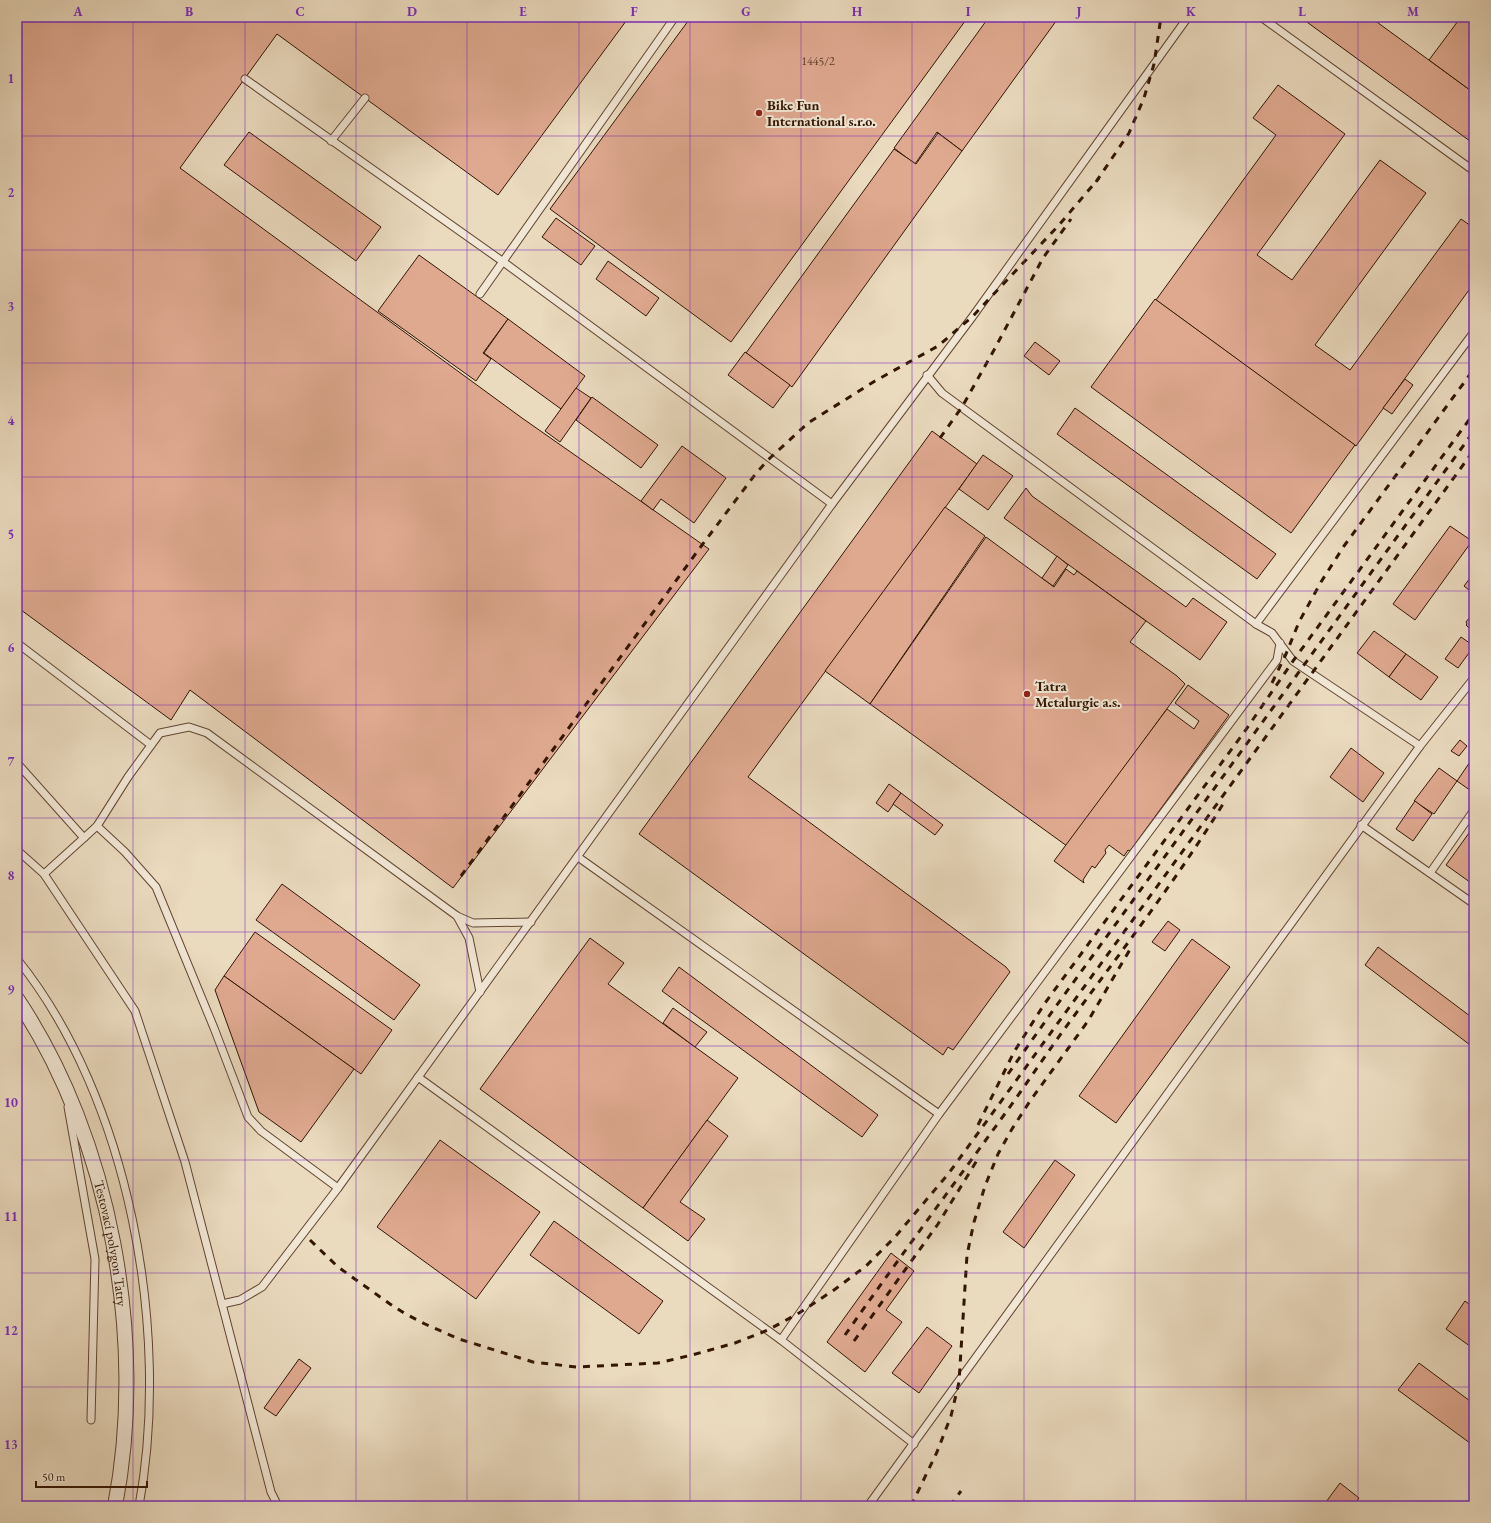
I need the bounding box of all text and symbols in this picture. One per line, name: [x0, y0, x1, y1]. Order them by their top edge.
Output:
text: A: [72, 3, 83, 20]
text: B: [185, 3, 193, 20]
text: C: [295, 3, 305, 20]
text: D: [407, 3, 417, 20]
text: E: [519, 3, 527, 20]
text: F: [630, 3, 638, 20]
text: G: [741, 3, 751, 20]
text: H: [852, 3, 863, 20]
text: I: [966, 3, 971, 20]
text: J: [1075, 3, 1082, 20]
text: K: [1186, 3, 1197, 20]
text: L: [1298, 3, 1306, 20]
text: M: [1407, 3, 1419, 20]
house number: 1445/2: [801, 53, 835, 69]
text: 1: [8, 70, 15, 87]
place label: Bike Fun International s.r.o.: [767, 96, 876, 130]
marker: Bike Fun International s.r.o.: [754, 108, 764, 118]
text: 2: [8, 184, 15, 201]
text: 3: [8, 298, 15, 315]
text: 4: [8, 412, 15, 429]
text: 5: [8, 526, 14, 543]
text: 6: [8, 639, 15, 656]
place label: Tatra Metalurgie a.s.: [1035, 677, 1121, 711]
marker: Tatra Metalurgie a.s.: [1022, 689, 1032, 699]
text: 7: [8, 753, 15, 770]
text: 8: [8, 867, 15, 884]
text: 9: [8, 981, 15, 998]
text: 10: [4, 1094, 18, 1111]
street label: Testovací polygon Tatry: [90, 1178, 132, 1308]
text: 11: [4, 1208, 18, 1225]
text: 12: [4, 1322, 18, 1339]
text: 13: [4, 1436, 18, 1453]
scale bar: [36, 1463, 147, 1489]
text: 50 m: [42, 1469, 66, 1485]

